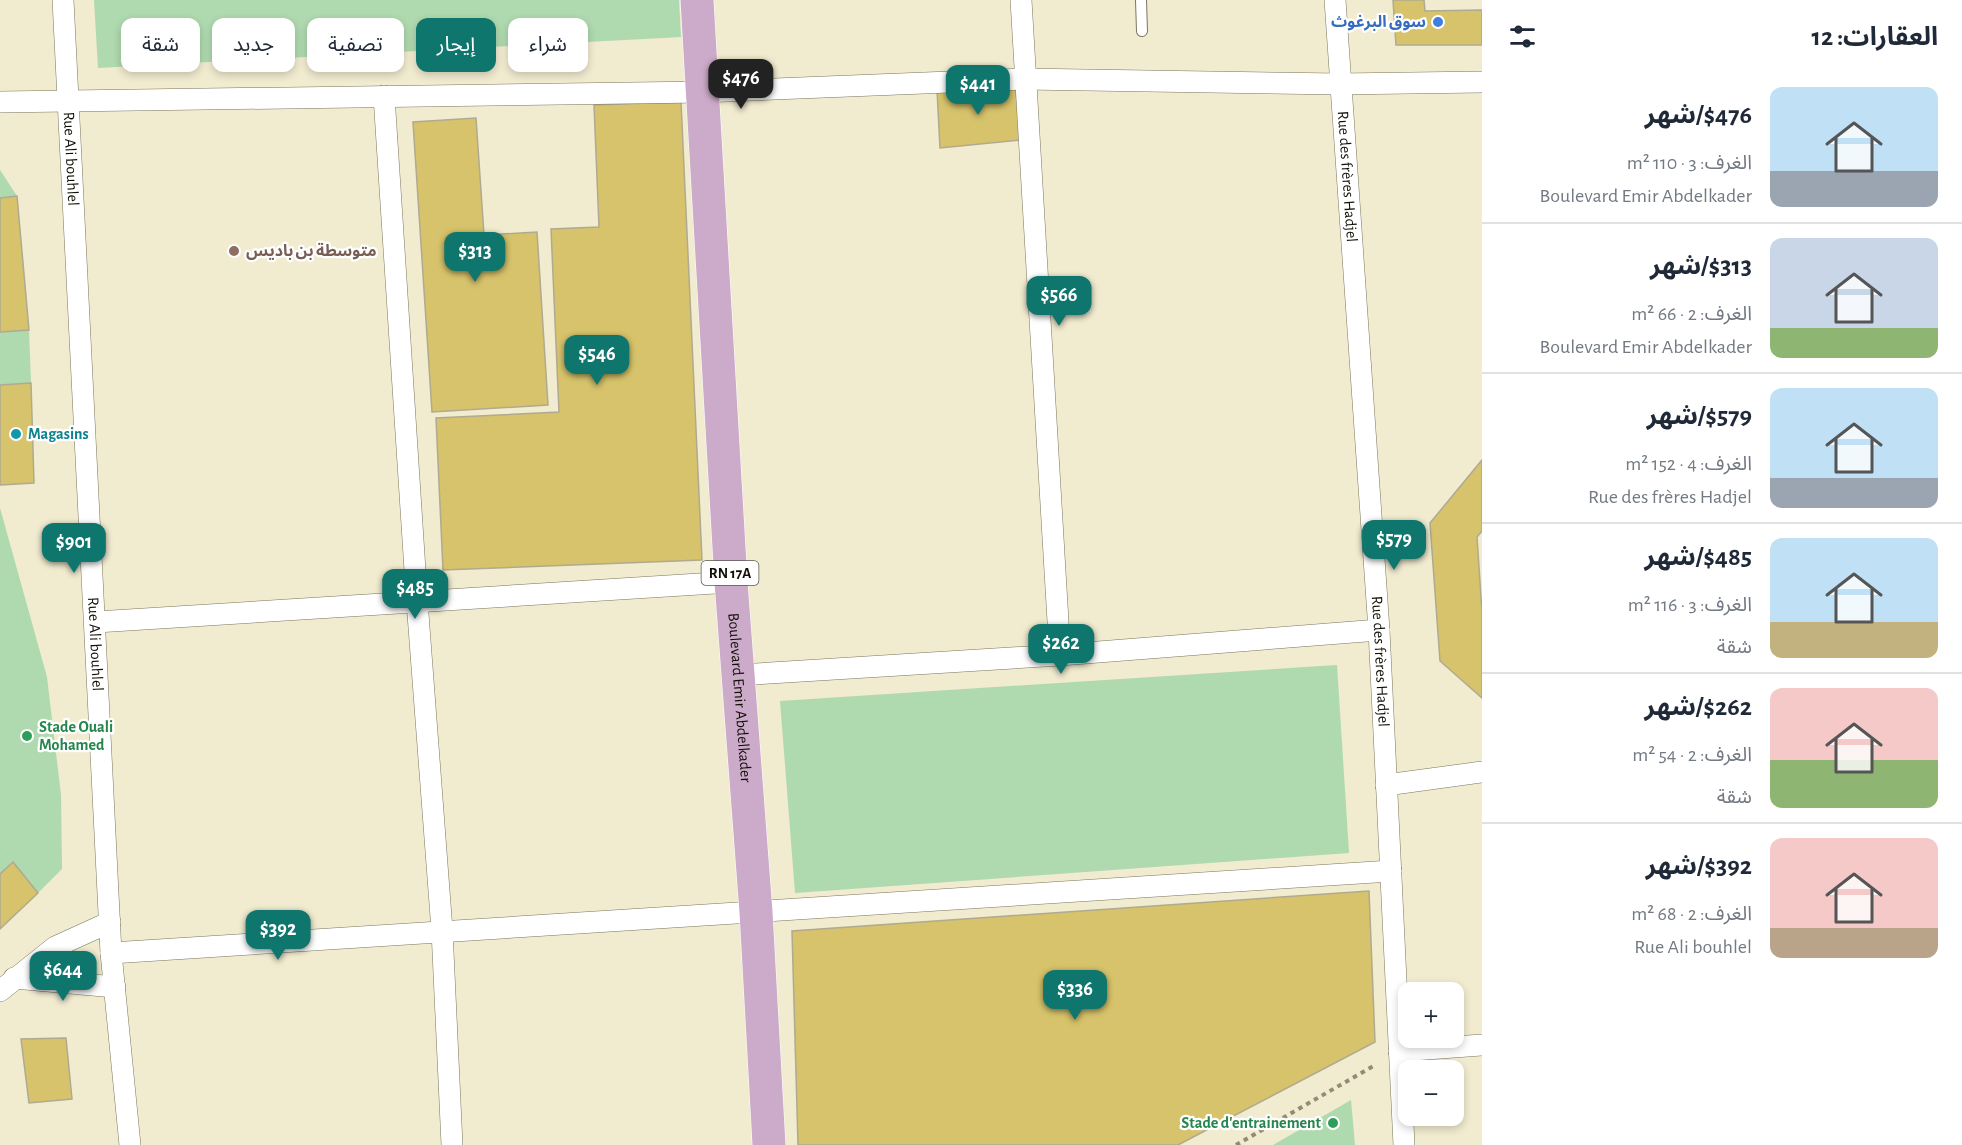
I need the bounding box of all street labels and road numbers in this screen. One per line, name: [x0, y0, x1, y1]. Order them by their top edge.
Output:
street label: Rue des frères Hadjel: [1335, 110, 1360, 243]
street label: Rue Ali bouhlel: [61, 111, 81, 206]
road number: RN 17A: [702, 561, 758, 585]
street label: Rue des frères Hadjel: [1369, 595, 1392, 727]
street label: Rue Ali bouhlel: [85, 597, 106, 692]
street label: Boulevard Emir Abdelkader: [725, 612, 754, 784]

